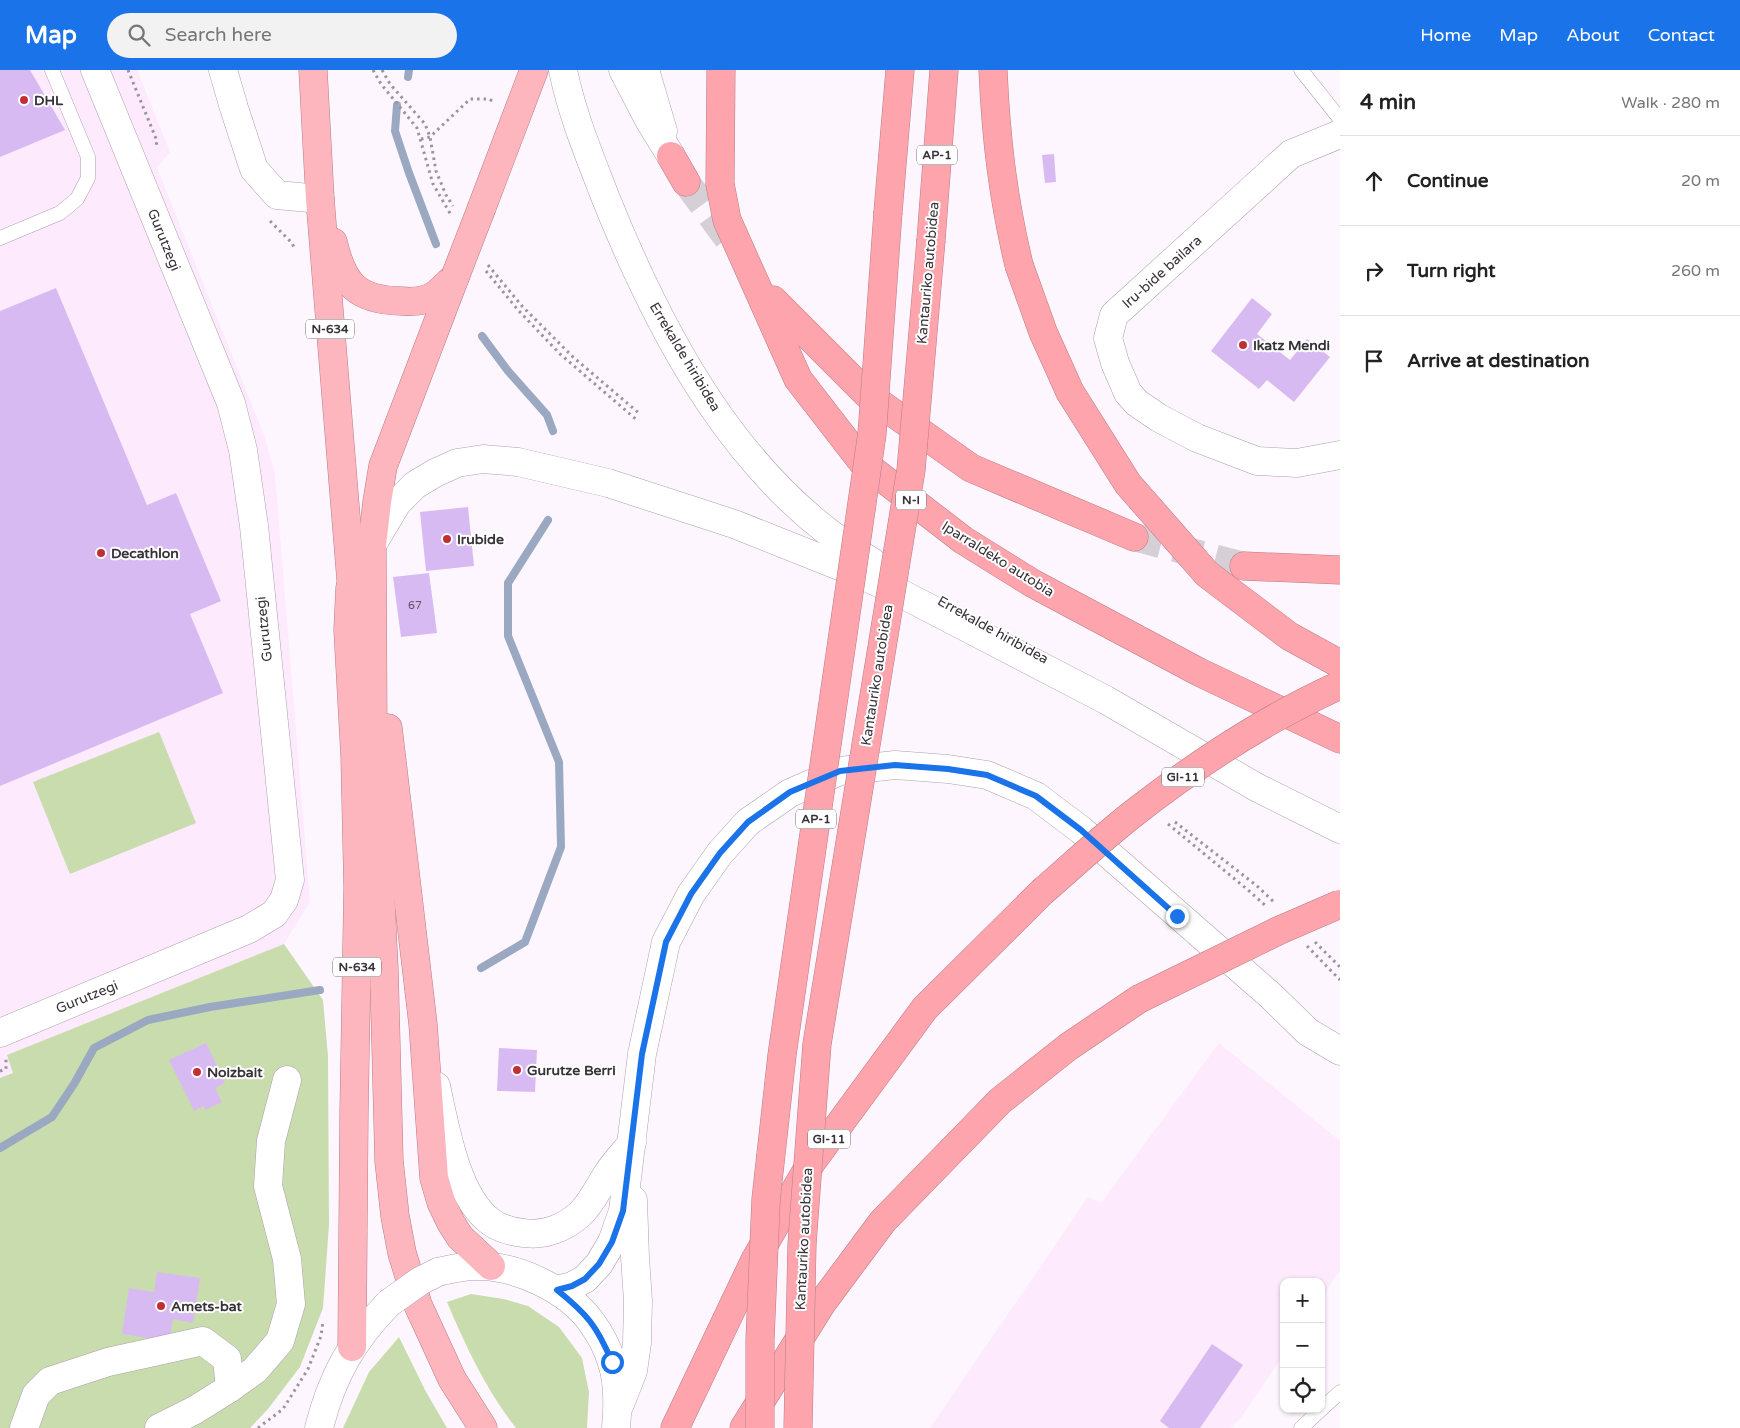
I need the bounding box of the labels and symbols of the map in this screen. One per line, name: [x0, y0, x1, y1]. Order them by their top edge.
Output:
place label: DHL: [34, 92, 64, 109]
marker: DHL: [18, 94, 30, 106]
road number: AP-1: [917, 146, 957, 164]
street label: Kantauriko autobidea: [913, 201, 943, 345]
street label: Gurutzegi: [144, 206, 184, 274]
street label: Iru-bide bailara: [1119, 232, 1205, 312]
street label: Errekalde hiribidea: [646, 299, 724, 415]
road number: N-634: [306, 320, 354, 338]
place label: Ikatz Mendi: [1253, 337, 1330, 354]
marker: Ikatz Mendi: [1237, 339, 1249, 351]
road number: N-I: [896, 490, 926, 510]
street label: Iparraldeko autobia: [939, 518, 1057, 600]
place label: Irubide: [457, 531, 504, 548]
marker: Irubide: [441, 533, 453, 545]
place label: Decathlon: [111, 545, 179, 562]
marker: Decathlon: [95, 547, 107, 559]
street label: Errekalde hiribidea: [935, 592, 1051, 668]
street label: Gurutzegi: [252, 596, 276, 662]
house number: 67: [408, 599, 422, 612]
street label: Kantauriko autobidea: [857, 603, 897, 747]
road number: GI-11: [1162, 768, 1204, 786]
road number: AP-1: [796, 810, 836, 829]
route end: [1166, 905, 1189, 928]
road number: N-634: [333, 958, 381, 976]
street label: Gurutzegi: [53, 977, 121, 1017]
place label: Gurutze Berri: [527, 1062, 616, 1079]
place label: Noizbait: [207, 1064, 263, 1081]
marker: Gurutze Berri: [511, 1064, 523, 1076]
marker: Noizbait: [191, 1066, 203, 1078]
road number: GI-11: [808, 1130, 850, 1148]
street label: Kantauriko autobidea: [792, 1167, 816, 1311]
place label: Amets-bat: [171, 1298, 242, 1315]
marker: Amets-bat: [155, 1300, 167, 1312]
route start: [601, 1351, 624, 1374]

